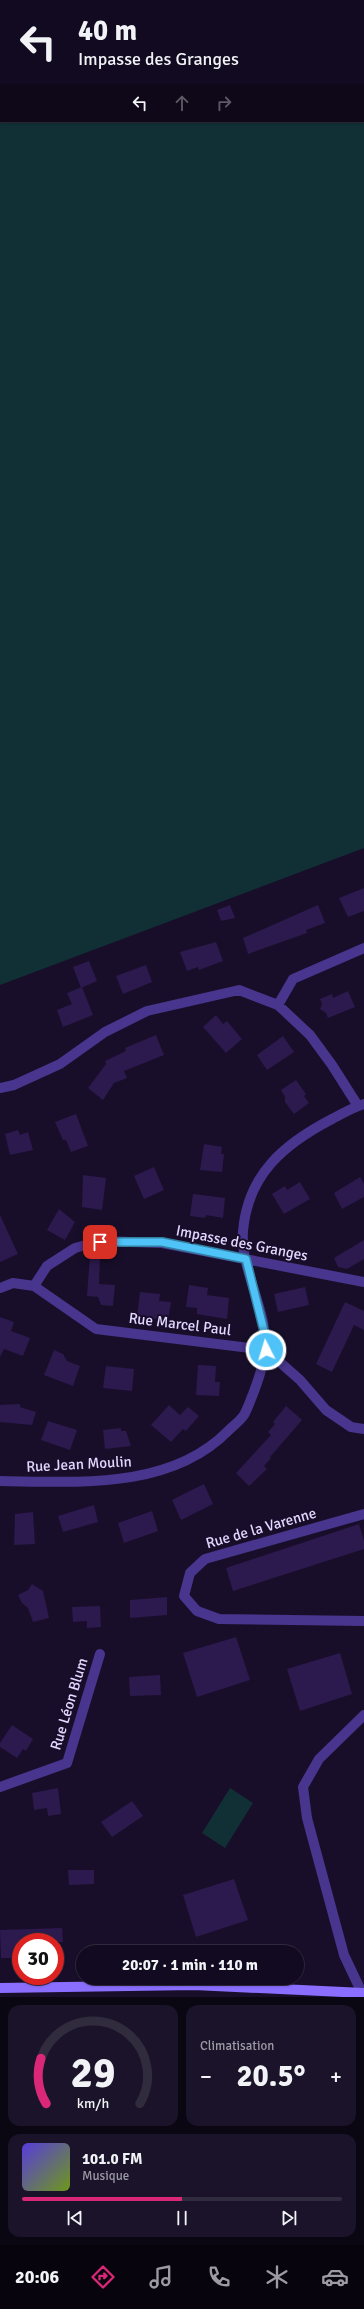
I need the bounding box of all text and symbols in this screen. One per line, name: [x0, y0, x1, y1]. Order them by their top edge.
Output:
text: 40 m: [78, 14, 137, 48]
icon: left: [12, 16, 64, 68]
text: Impasse des Granges: [78, 48, 239, 70]
icon: left: [129, 92, 151, 114]
icon: ahead: [171, 92, 193, 114]
icon: right: [213, 92, 235, 114]
street label: Impasse des Granges: [175, 1221, 310, 1265]
pin: [83, 1225, 117, 1259]
icon: arrive: [89, 1231, 111, 1253]
street label: Rue Marcel Paul: [128, 1309, 232, 1339]
position arrow: [245, 1329, 287, 1371]
street label: Rue Jean Moulin: [26, 1452, 132, 1476]
street label: Rue de la Varenne: [204, 1504, 318, 1552]
street label: Rue Léon Blum: [46, 1656, 92, 1752]
speed limit sign: 30: [12, 1933, 64, 1985]
text: 20:07 · 1 min · 110 m: [122, 1956, 258, 1974]
text: Climatisation: [200, 2038, 274, 2054]
text: 29: [71, 2047, 115, 2098]
text: 20.5°: [236, 2058, 306, 2095]
text: −: [200, 2063, 212, 2090]
text: +: [330, 2063, 342, 2090]
text: km/h: [77, 2094, 109, 2111]
text: 101.0 FM: [82, 2150, 143, 2168]
text: Musique: [82, 2168, 129, 2184]
icon: previous: [64, 2207, 86, 2229]
icon: pause: [171, 2207, 193, 2229]
icon: next: [278, 2207, 300, 2229]
icon: directions: [89, 2263, 117, 2291]
icon: music: [147, 2263, 175, 2291]
icon: phone: [205, 2263, 233, 2291]
icon: climate: [263, 2263, 291, 2291]
icon: car: [321, 2263, 349, 2291]
text: 20:06: [15, 2266, 59, 2288]

